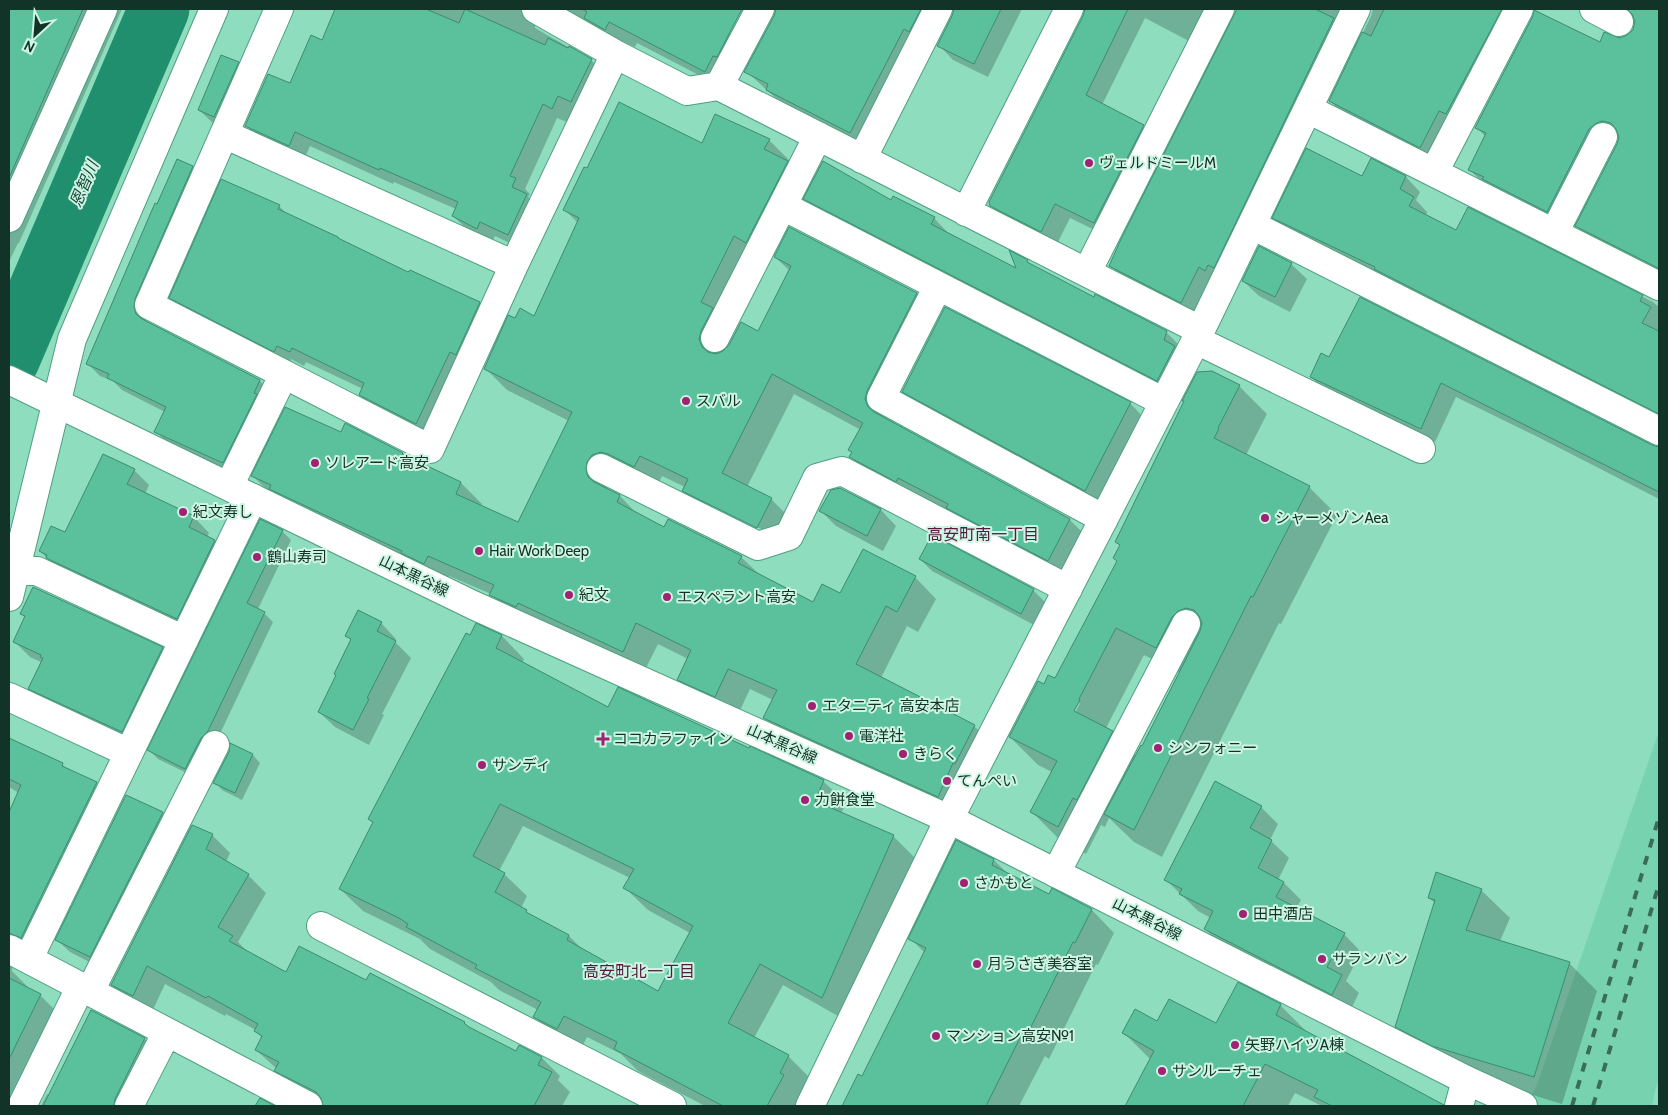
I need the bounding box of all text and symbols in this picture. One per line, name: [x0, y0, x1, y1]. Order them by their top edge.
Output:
north arrow: [10, 10, 60, 60]
text: N: [21, 36, 38, 57]
place label: ヴェルドミールM: [1099, 154, 1216, 172]
water label: 恩智川: [66, 156, 103, 210]
marker: ヴェルドミールM: [1083, 157, 1095, 169]
place label: スバル: [696, 392, 741, 410]
marker: スバル: [680, 395, 692, 407]
place label: ソレアード高安: [325, 454, 429, 472]
marker: ソレアード高安: [309, 457, 321, 469]
place label: 紀文寿し: [193, 503, 253, 521]
marker: 紀文寿し: [177, 506, 189, 518]
place label: シャーメゾンAea: [1275, 509, 1389, 527]
marker: シャーメゾンAea: [1259, 512, 1271, 524]
district label: 高安町南一丁目: [927, 525, 1039, 544]
place label: Hair Work Deep: [489, 542, 589, 560]
marker: Hair Work Deep: [473, 545, 485, 557]
place label: 鶴山寿司: [267, 548, 327, 566]
marker: 鶴山寿司: [251, 551, 263, 563]
street label: 山本黒谷線: [376, 551, 452, 601]
place label: 紀文: [579, 586, 609, 604]
place label: エスペラント高安: [677, 588, 796, 606]
marker: 紀文: [563, 589, 575, 601]
marker: エスペラント高安: [661, 591, 673, 603]
place label: エタニティ 高安本店: [822, 697, 959, 715]
marker: エタニティ 高安本店: [806, 700, 818, 712]
street label: 山本黒谷線: [744, 721, 820, 767]
place label: 電洋社: [859, 727, 904, 745]
place label: ココカラファイン: [613, 730, 733, 748]
marker: 電洋社: [843, 730, 855, 742]
marker: ココカラファイン: [597, 733, 609, 745]
place label: シンフォニー: [1168, 739, 1258, 757]
marker: シンフォニー: [1152, 742, 1164, 754]
place label: きらく: [913, 745, 958, 763]
marker: きらく: [897, 748, 909, 760]
place label: サンディ: [492, 756, 551, 774]
marker: サンディ: [476, 759, 488, 771]
place label: てんぺい: [957, 772, 1017, 790]
marker: てんぺい: [941, 775, 953, 787]
place label: 力餅食堂: [815, 791, 875, 809]
marker: 力餅食堂: [799, 794, 811, 806]
place label: さかもと: [974, 874, 1034, 892]
marker: さかもと: [958, 877, 970, 889]
street label: 山本黒谷線: [1109, 894, 1185, 944]
place label: 田中酒店: [1253, 905, 1313, 923]
marker: 田中酒店: [1237, 908, 1249, 920]
place label: サランバン: [1332, 950, 1408, 968]
marker: サランバン: [1316, 953, 1328, 965]
place label: 月うさぎ美容室: [987, 955, 1092, 973]
marker: 月うさぎ美容室: [971, 958, 983, 970]
district label: 高安町北一丁目: [583, 962, 695, 981]
place label: マンション高安№1: [946, 1027, 1074, 1045]
marker: マンション高安№1: [930, 1030, 942, 1042]
place label: 矢野ハイツA棟: [1245, 1036, 1344, 1054]
marker: 矢野ハイツA棟: [1229, 1039, 1241, 1051]
place label: サンルーチェ: [1172, 1062, 1262, 1080]
marker: サンルーチェ: [1156, 1065, 1168, 1077]

